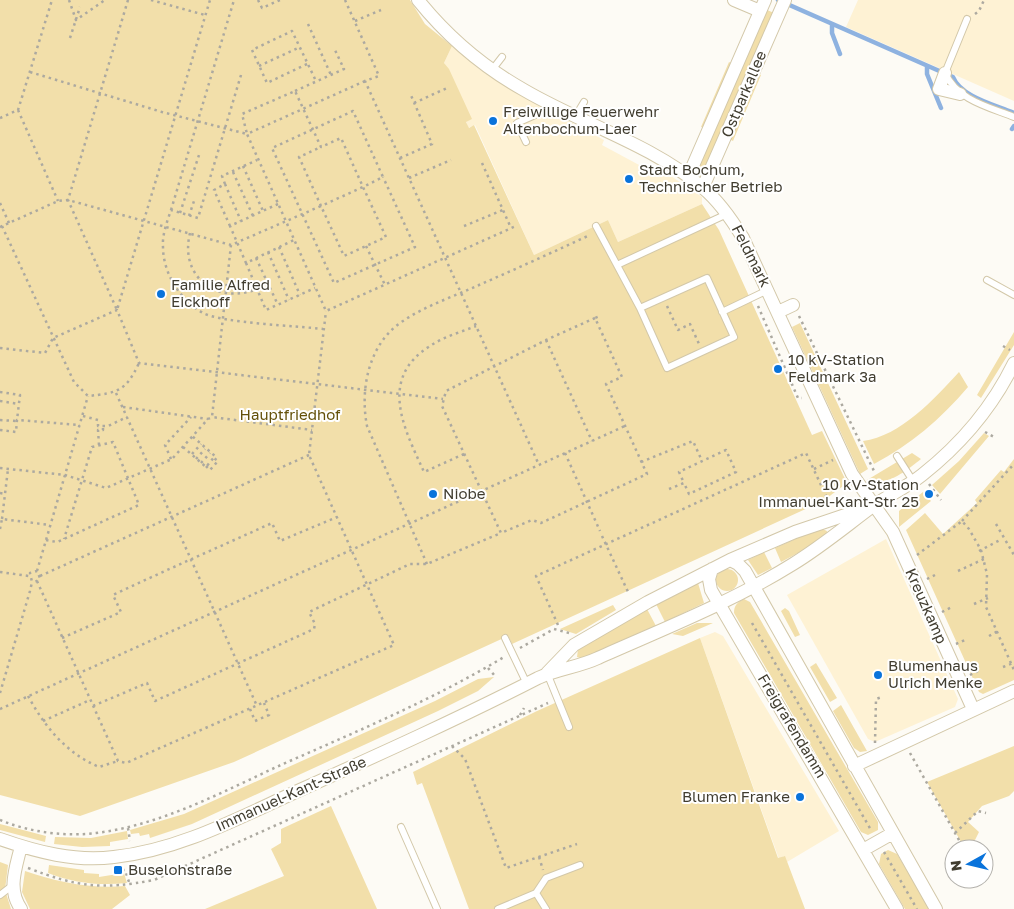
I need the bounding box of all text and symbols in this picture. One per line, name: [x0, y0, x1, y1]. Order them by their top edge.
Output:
street label: Ostparkallee: [717, 47, 770, 140]
place label: Freiwillige Feuerwehr Altenbochum-Laer: [503, 102, 659, 137]
marker: Freiwillige Feuerwehr Altenbochum-Laer: [487, 115, 499, 127]
place label: Stadt Bochum, Technischer Betrieb: [639, 160, 783, 195]
marker: Stadt Bochum, Technischer Betrieb: [623, 173, 635, 185]
street label: Feldmark: [729, 221, 775, 290]
place label: Familie Alfred Eickhoff: [171, 275, 270, 310]
marker: Familie Alfred Eickhoff: [155, 288, 167, 300]
place label: 10 kV-Station Feldmark 3a: [788, 350, 884, 385]
marker: 10 kV-Station Feldmark 3a: [772, 363, 784, 375]
park label: Hauptfriedhof: [240, 405, 341, 423]
place label: 10 kV-Station Immanuel-Kant-Str. 25: [758, 475, 919, 510]
place label: Niobe: [443, 484, 486, 502]
marker: Niobe: [427, 488, 439, 500]
marker: 10 kV-Station Immanuel-Kant-Str. 25: [923, 488, 935, 500]
street label: Kreuzkamp: [902, 565, 952, 646]
place label: Blumenhaus Ulrich Menke: [888, 656, 983, 691]
marker: Blumenhaus Ulrich Menke: [872, 669, 884, 681]
street label: Freigrafendamm: [755, 670, 831, 781]
street label: Immanuel-Kant-Straße: [213, 752, 369, 834]
place label: Blumen Franke: [682, 787, 790, 805]
marker: Blumen Franke: [794, 791, 806, 803]
north arrow: [944, 839, 994, 889]
text: N: [946, 859, 965, 872]
place label: Buselohstraße: [128, 860, 232, 878]
marker: Buselohstraße: [112, 864, 124, 876]

